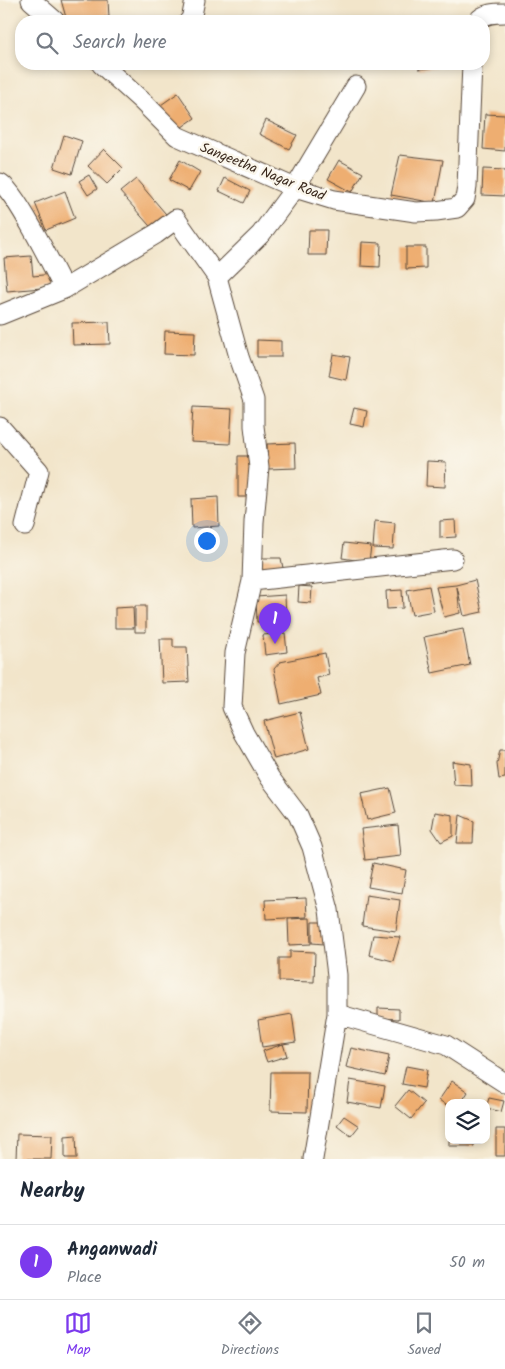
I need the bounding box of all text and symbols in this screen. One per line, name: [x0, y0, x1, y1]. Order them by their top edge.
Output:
search box: [15, 15, 490, 70]
text: Search here: [73, 28, 167, 58]
icon: search: [33, 29, 61, 57]
street label: Sangeetha Nagar Road: [197, 137, 330, 207]
your location: [194, 528, 220, 554]
pin: 1: [259, 603, 291, 644]
map controls: [445, 1099, 490, 1144]
button: layers: [445, 1099, 490, 1144]
text: Nearby: [20, 1175, 85, 1208]
text: Anganwadi: [67, 1235, 157, 1265]
text: 1: [34, 1250, 38, 1275]
text: 50 m: [449, 1250, 485, 1275]
text: Place: [67, 1265, 101, 1290]
tab: Map: [64, 1309, 92, 1361]
tab: Directions: [221, 1309, 279, 1361]
tab: Saved: [407, 1309, 441, 1361]

